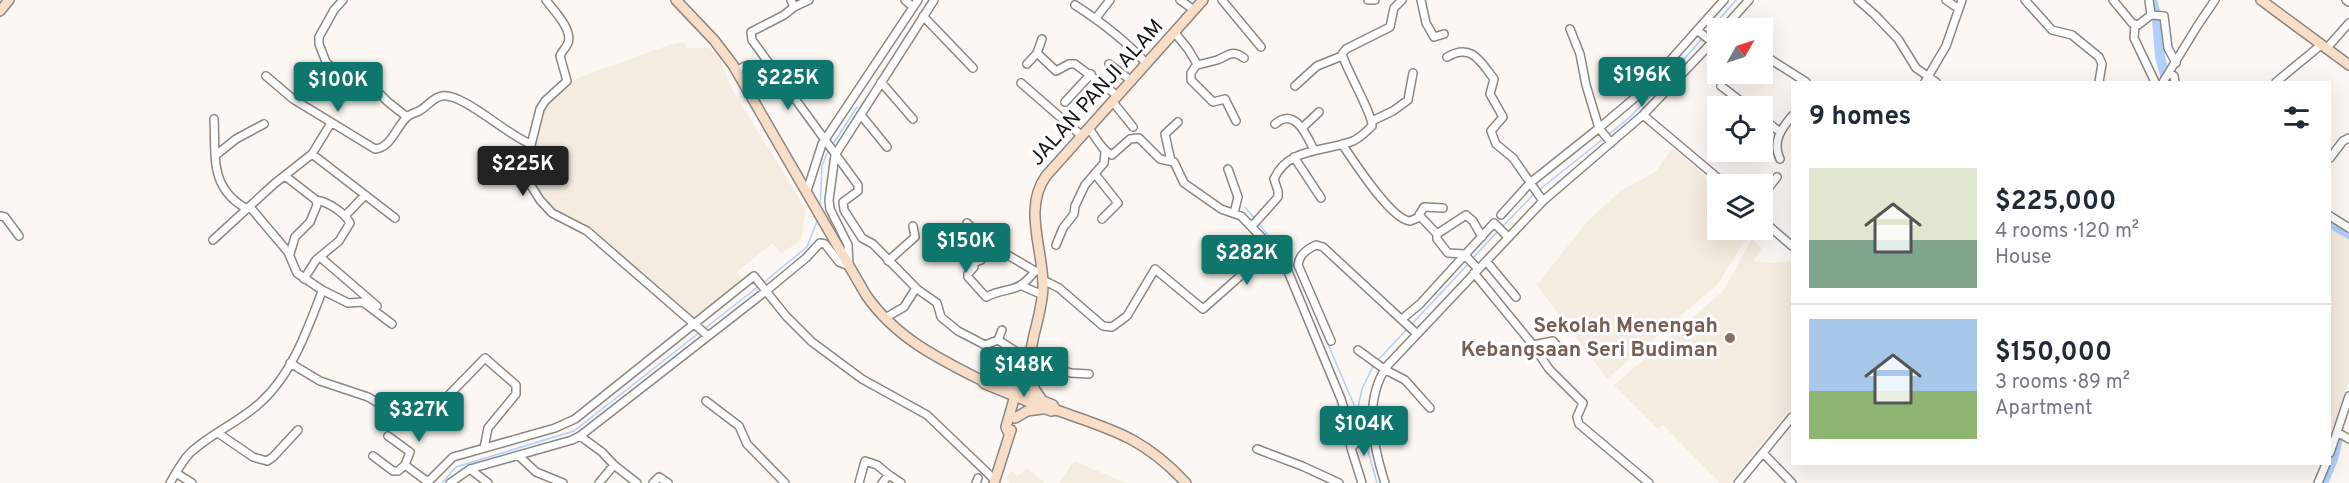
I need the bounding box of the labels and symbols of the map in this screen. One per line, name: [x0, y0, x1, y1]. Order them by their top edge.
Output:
street label: JALAN PANJI ALAM: [1024, 14, 1170, 172]
north arrow: [1707, 18, 1773, 84]
pin: $196K: [1600, 57, 1684, 108]
pin: $225K: [746, 60, 830, 111]
pin: $100K: [296, 62, 380, 113]
pin: $225K: [481, 146, 565, 197]
pin: $150K: [924, 223, 1008, 274]
pin: $282K: [1205, 235, 1289, 286]
place label: Sekolah Menengah Kebangsaan Seri Budiman: [1461, 313, 1718, 364]
marker: Sekolah Menengah Kebangsaan Seri Budiman: [1723, 331, 1737, 345]
pin: $148K: [982, 347, 1066, 398]
pin: $327K: [377, 392, 461, 443]
pin: $104K: [1322, 406, 1406, 457]

